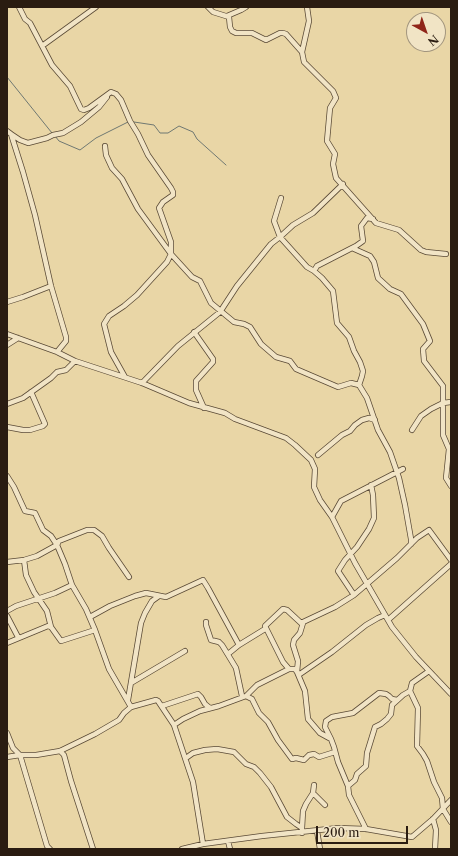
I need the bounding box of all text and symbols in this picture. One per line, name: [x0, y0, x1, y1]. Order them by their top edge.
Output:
north arrow: [406, 12, 446, 52]
text: N: [425, 32, 441, 49]
scale bar: [318, 818, 410, 844]
text: 200 m: [323, 825, 360, 840]

